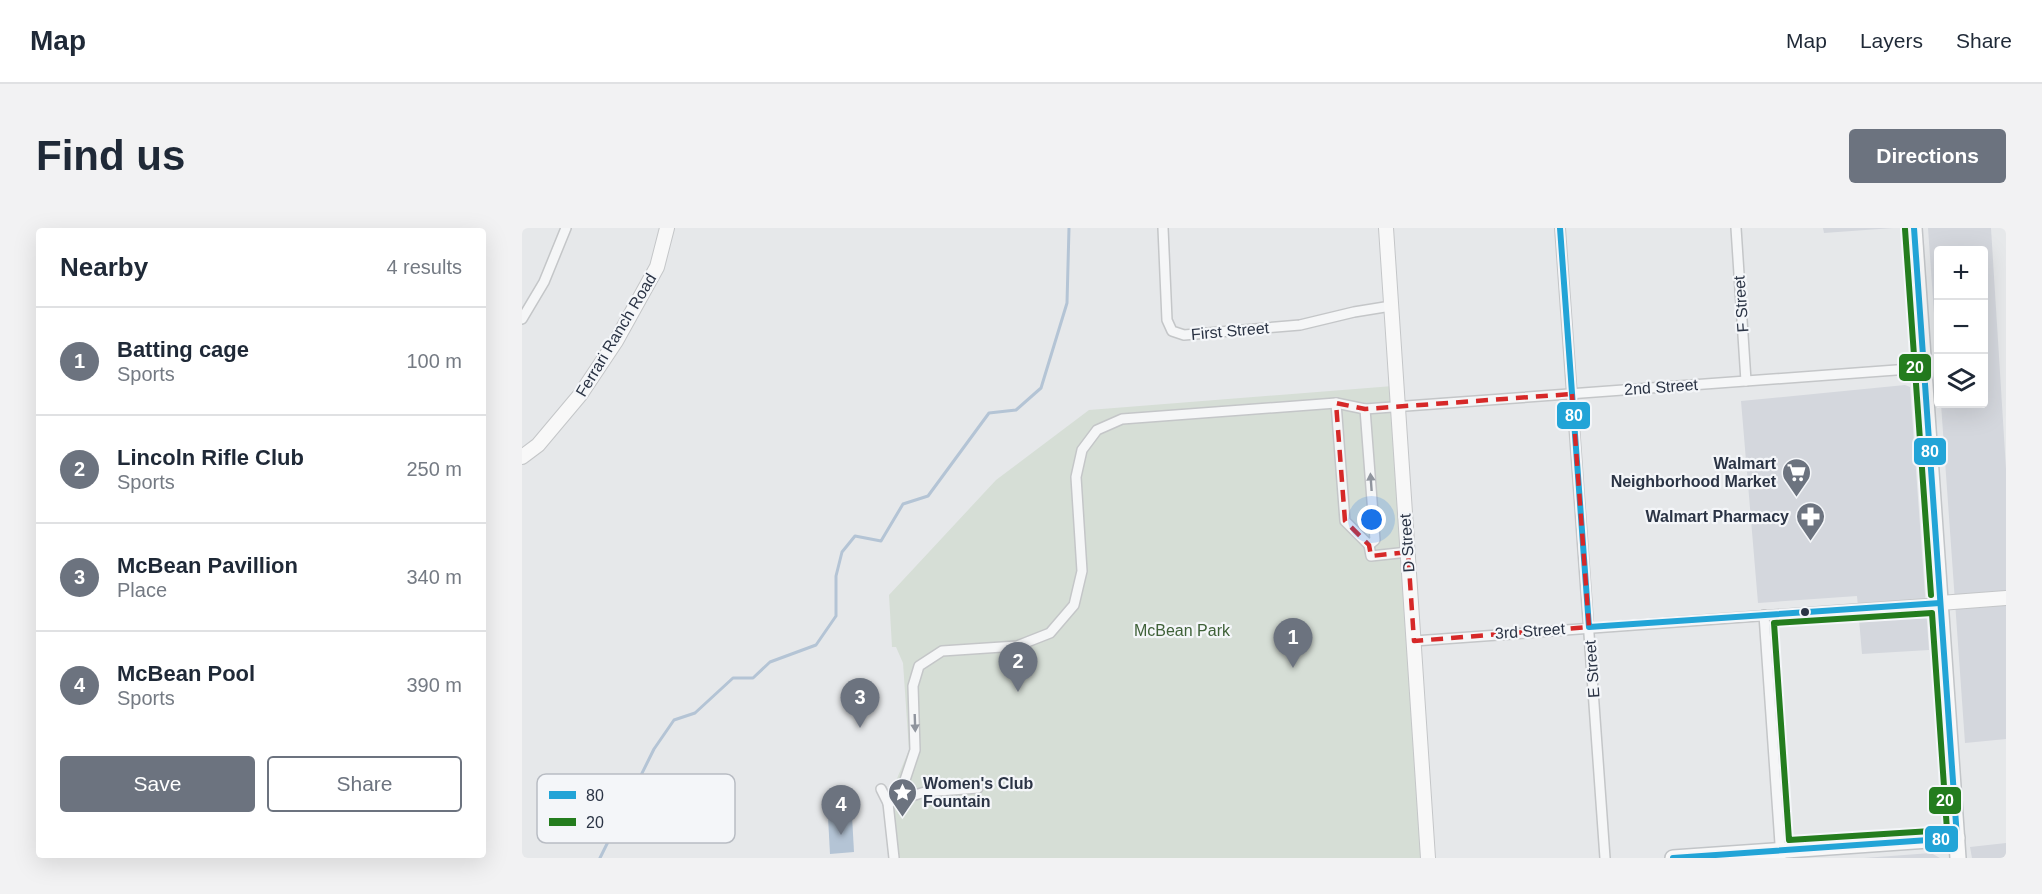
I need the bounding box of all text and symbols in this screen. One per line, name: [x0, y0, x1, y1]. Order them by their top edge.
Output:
text: Map: [30, 25, 86, 56]
text: Map: [1786, 29, 1827, 52]
text: Layers: [1860, 29, 1923, 52]
text: Share: [1956, 29, 2012, 52]
button: Directions: [1849, 129, 2006, 183]
text: Find us: [36, 132, 185, 179]
map controls: [1934, 246, 1988, 408]
button: +: [1934, 246, 1988, 300]
text: Nearby: [60, 252, 148, 282]
text: 4 results: [386, 256, 462, 278]
street label: Ferrari Ranch Road: [573, 270, 659, 400]
street label: F Street: [1730, 274, 1751, 333]
button: −: [1934, 300, 1988, 354]
street label: First Street: [1190, 319, 1270, 343]
text: Batting cage: [117, 337, 249, 362]
text: 1: [74, 350, 85, 372]
text: 100 m: [406, 350, 462, 372]
line badge: 20: [1898, 353, 1932, 382]
button: layers: [1934, 354, 1988, 408]
text: 20: [1906, 359, 1924, 376]
text: Sports: [117, 363, 175, 385]
street label: 2nd Street: [1624, 376, 1699, 398]
line badge: 80: [1556, 401, 1591, 430]
text: 80: [1565, 407, 1583, 424]
line badge: 80: [1913, 437, 1947, 466]
text: 80: [1921, 443, 1939, 460]
text: Lincoln Rifle Club: [117, 445, 304, 470]
place label: Walmart Neighborhood Market: [1611, 455, 1777, 490]
supermarket icon: Walmart Neighborhood Market: [1781, 456, 1813, 498]
text: 2: [74, 458, 85, 480]
text: 250 m: [406, 458, 462, 480]
text: Sports: [117, 471, 175, 493]
one-way arrow: [1366, 472, 1375, 491]
pharmacy icon: Walmart Pharmacy: [1794, 500, 1826, 542]
your location: [1357, 505, 1386, 534]
place label: Walmart Pharmacy: [1646, 508, 1789, 525]
street label: D Street: [1396, 513, 1418, 573]
text: McBean Pavillion: [117, 553, 298, 578]
text: 3: [74, 566, 85, 588]
text: 340 m: [406, 566, 462, 588]
text: Place: [117, 579, 167, 601]
unlabelled marker: [1799, 606, 1811, 618]
pin: 1: [1274, 618, 1312, 668]
street label: 3rd Street: [1494, 620, 1566, 642]
park label: McBean Park: [1134, 622, 1231, 639]
street label: E Street: [1581, 639, 1602, 698]
pin: 2: [998, 642, 1038, 692]
text: McBean Pool: [117, 661, 255, 686]
text: 4: [74, 674, 85, 696]
text: 390 m: [406, 674, 462, 696]
pin: 3: [840, 678, 880, 728]
text: Sports: [117, 687, 175, 709]
one-way arrow: [910, 714, 919, 733]
button: Save: [60, 756, 255, 812]
button: Share: [267, 756, 462, 812]
legend: [537, 774, 735, 843]
place label: Women's Club Fountain: [923, 775, 1033, 810]
place icon: Women's Club Fountain: [886, 776, 918, 818]
pin: 4: [822, 786, 860, 835]
line badge: 20: [1928, 786, 1962, 815]
text: 80: [586, 787, 604, 804]
text: 20: [1936, 792, 1954, 809]
text: 20: [586, 814, 604, 831]
line badge: 80: [1924, 825, 1959, 853]
text: 80: [1932, 831, 1950, 848]

